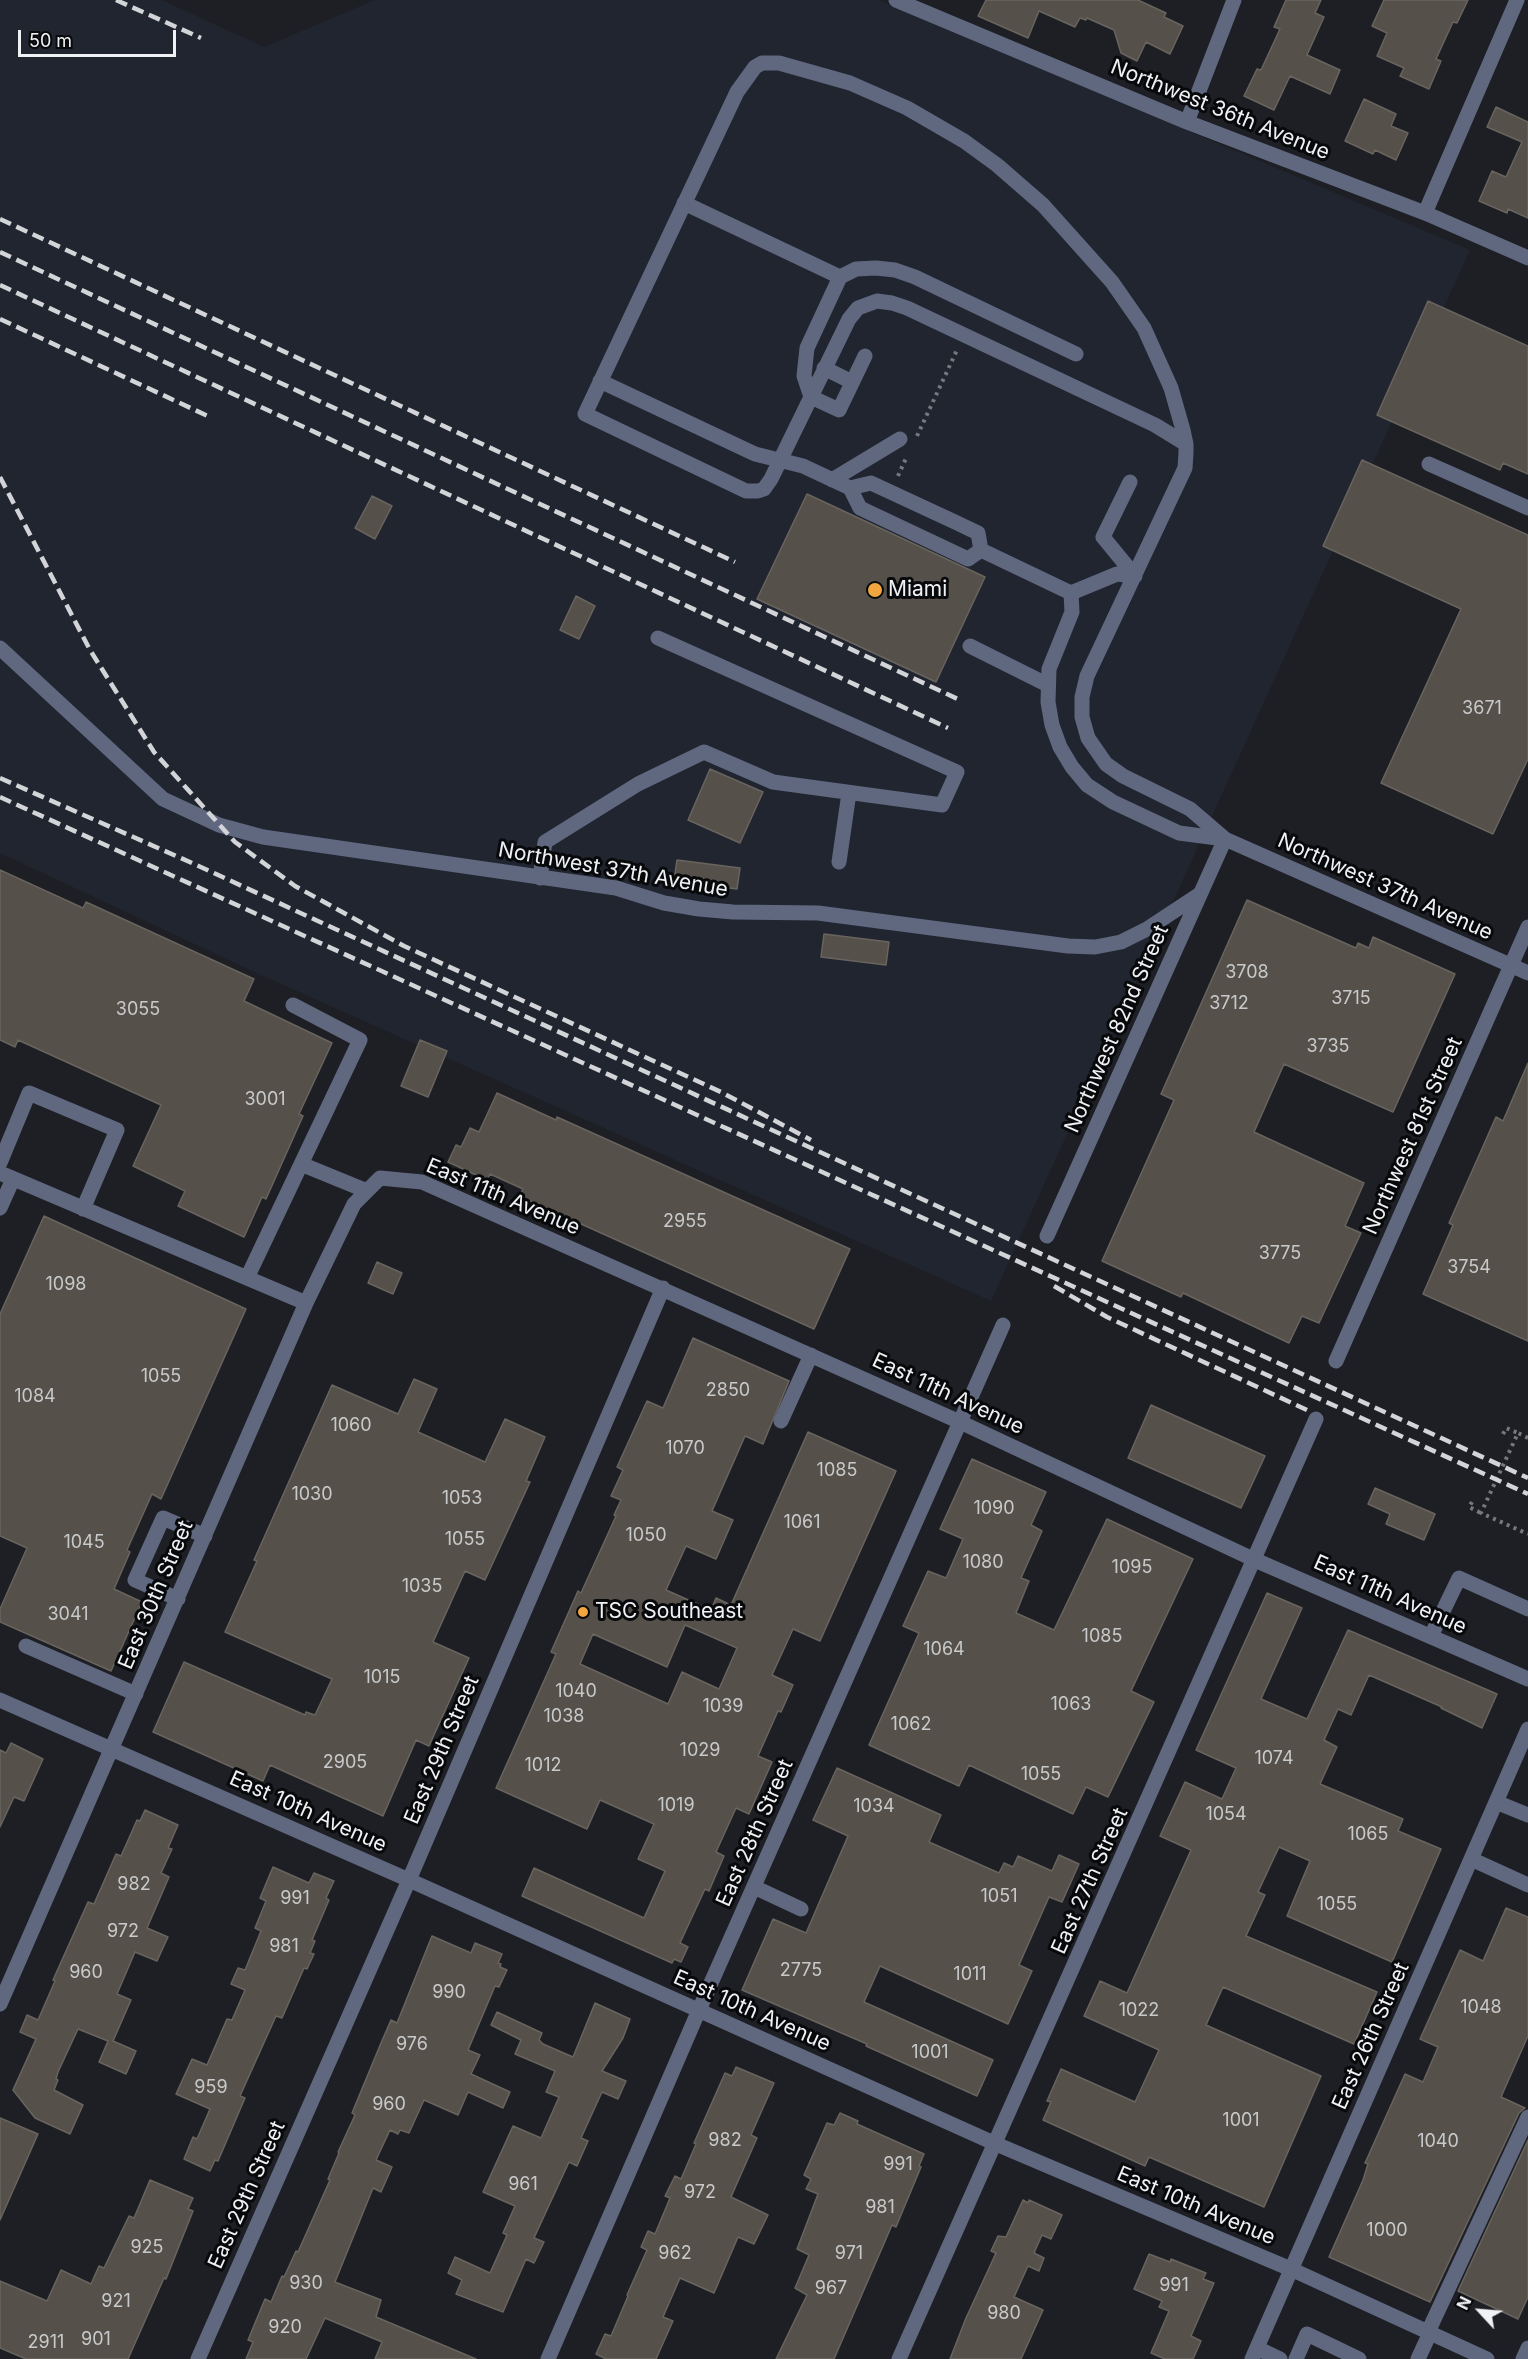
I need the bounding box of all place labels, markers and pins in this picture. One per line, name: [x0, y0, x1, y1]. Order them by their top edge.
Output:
place label: Miami: [888, 577, 947, 603]
marker: Miami: [866, 581, 884, 599]
place label: TSC Southeast: [595, 1599, 743, 1625]
marker: TSC Southeast: [576, 1605, 590, 1619]

